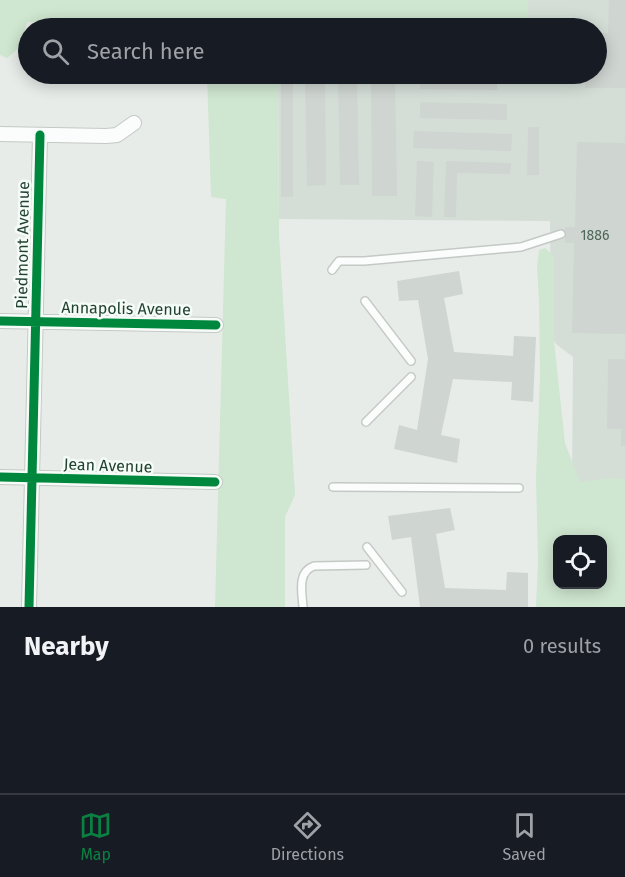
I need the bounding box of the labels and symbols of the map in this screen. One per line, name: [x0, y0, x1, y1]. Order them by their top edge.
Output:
street label: Piedmont Avenue: [12, 181, 33, 309]
house number: 1886: [581, 227, 609, 244]
street label: Annapolis Avenue: [61, 298, 191, 319]
street label: Jean Avenue: [63, 454, 153, 477]

